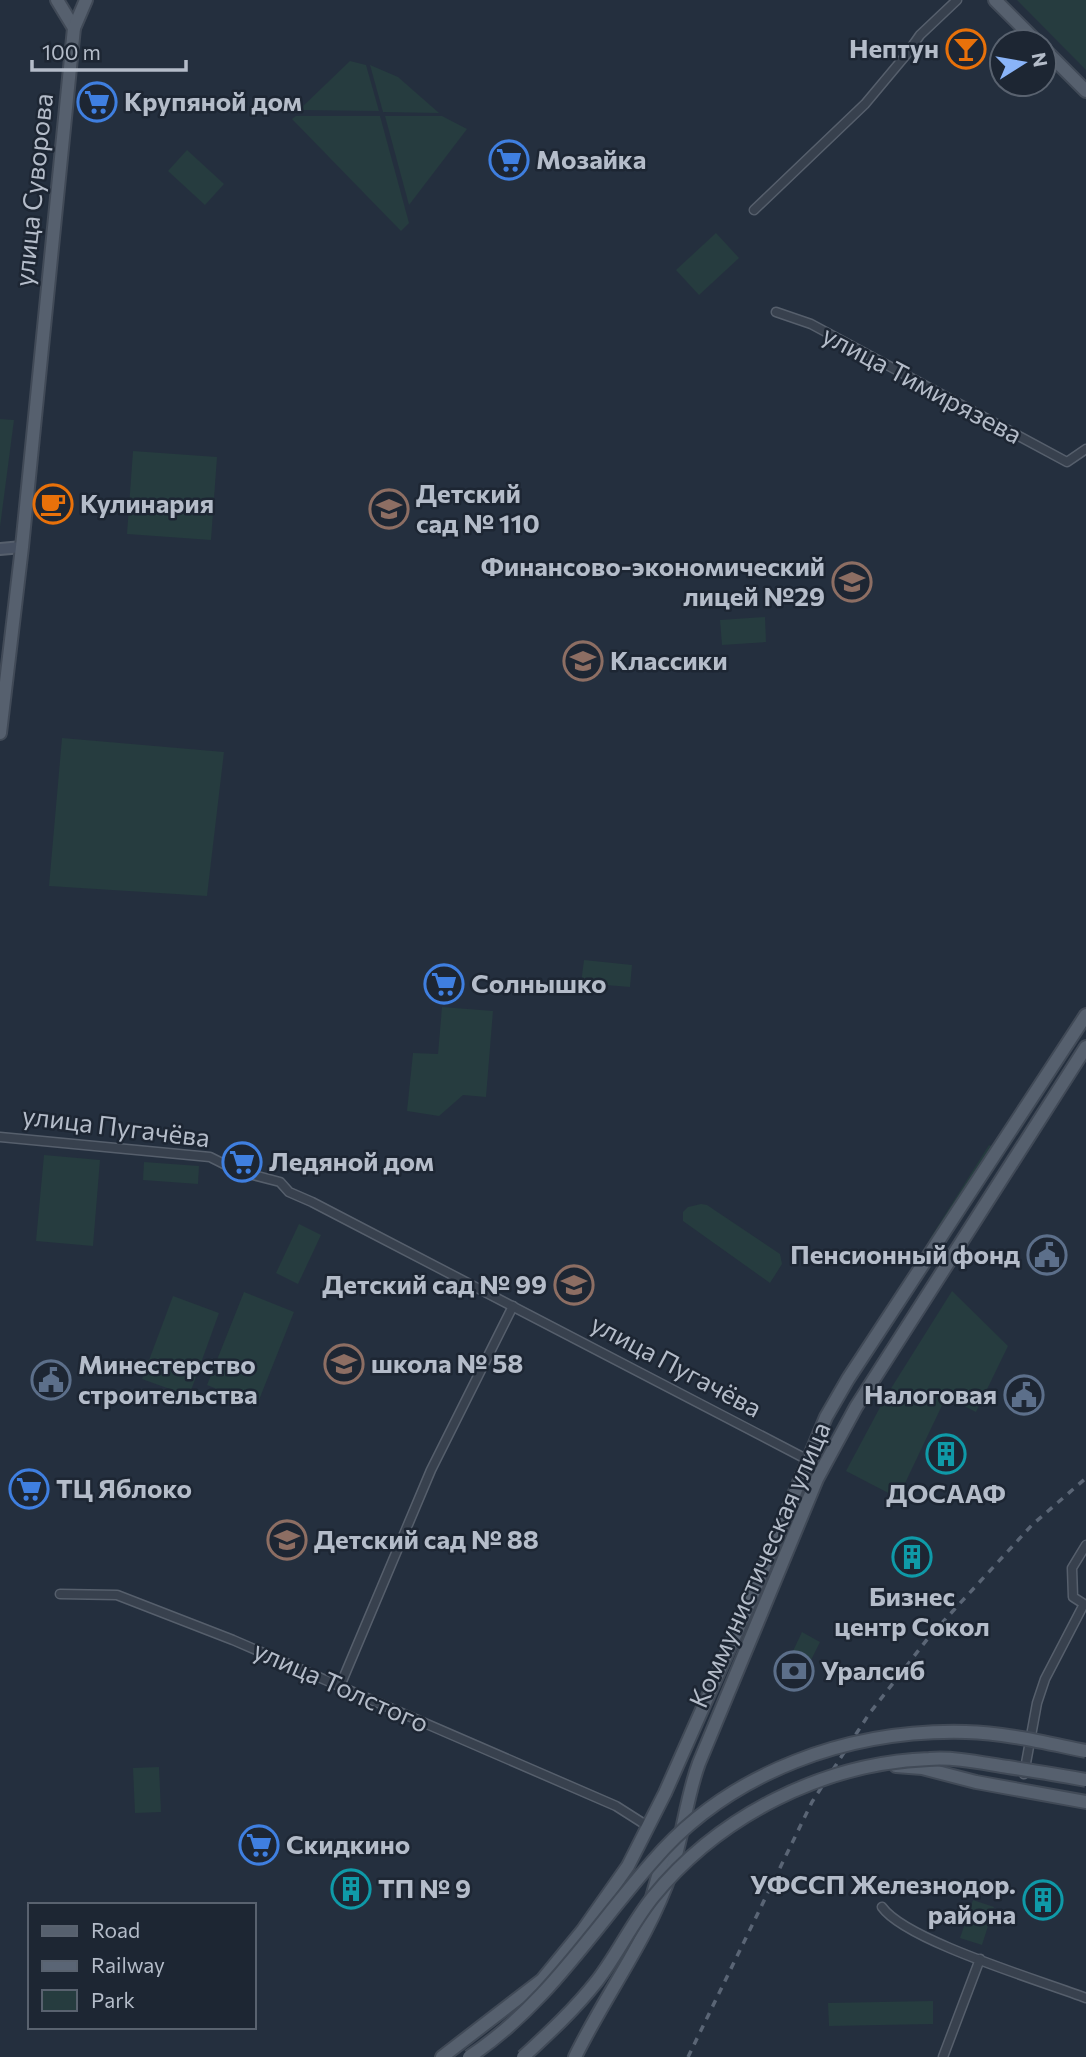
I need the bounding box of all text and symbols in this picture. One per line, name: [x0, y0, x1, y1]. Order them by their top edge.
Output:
scale bar: [32, 28, 186, 72]
bar icon: Нептун: [945, 28, 987, 70]
north arrow: [988, 28, 1058, 98]
place label: Нептун: [849, 32, 939, 63]
text: 100 m: [42, 39, 101, 64]
text: N: [1028, 50, 1053, 69]
supermarket icon: Крупяной дом: [76, 81, 118, 123]
place label: Крупяной дом: [124, 85, 302, 116]
street label: улица Суворова: [7, 92, 58, 288]
supermarket icon: Мозайка: [488, 139, 530, 181]
place label: Мозайка: [536, 143, 646, 174]
street label: улица Тимирязева: [818, 318, 1028, 449]
place label: Детский сад № 110: [416, 477, 540, 538]
cafe icon: Кулинария: [32, 483, 74, 525]
place label: Кулинария: [80, 487, 214, 518]
school or university icon: Детский сад № 110: [368, 488, 410, 530]
place label: Финансово-экономический лицей №29: [481, 550, 825, 611]
school or university icon: Финансово-экономический лицей №29: [831, 561, 873, 603]
school or university icon: Классики: [562, 640, 604, 682]
place label: Классики: [610, 644, 728, 675]
supermarket icon: Солнышко: [423, 963, 465, 1005]
place label: Солнышко: [471, 967, 607, 998]
street label: улица Пугачёва: [21, 1099, 212, 1152]
supermarket icon: Ледяной дом: [221, 1141, 263, 1183]
place label: Ледяной дом: [269, 1145, 434, 1176]
public building icon: Пенсионный фонд: [1026, 1234, 1068, 1276]
place label: Пенсионный фонд: [790, 1238, 1020, 1269]
school or university icon: Детский сад № 99: [553, 1264, 595, 1306]
place label: Детский сад № 99: [322, 1268, 547, 1299]
street label: улица Пугачёва: [586, 1307, 767, 1423]
school or university icon: школа № 58: [323, 1343, 365, 1385]
place label: школа № 58: [371, 1347, 523, 1378]
place label: Минестерство строительства: [78, 1348, 258, 1409]
public building icon: Минестерство строительства: [30, 1359, 72, 1401]
public building icon: Налоговая: [1003, 1374, 1045, 1416]
place label: Налоговая: [864, 1378, 997, 1409]
street label: Коммунистическая улица: [682, 1417, 836, 1712]
building icon: ДОСААФ: [925, 1433, 967, 1475]
supermarket icon: ТЦ Яблоко: [8, 1468, 50, 1510]
place label: ТЦ Яблоко: [56, 1472, 192, 1503]
place label: ДОСААФ: [886, 1477, 1006, 1508]
school or university icon: Детский сад № 88: [266, 1519, 308, 1561]
place label: Детский сад № 88: [314, 1523, 539, 1554]
building icon: Бизнес центр Сокол: [891, 1536, 933, 1578]
place label: Бизнес центр Сокол: [834, 1580, 990, 1641]
street label: улица Толстого: [249, 1633, 434, 1738]
bank icon: Уралсиб: [773, 1650, 815, 1692]
place label: Уралсиб: [821, 1654, 925, 1685]
supermarket icon: Скидкино: [238, 1824, 280, 1866]
place label: Скидкино: [286, 1828, 410, 1859]
building icon: ТП № 9: [330, 1868, 372, 1910]
place label: УФССП Железнодор. района: [750, 1868, 1016, 1929]
place label: ТП № 9: [378, 1872, 471, 1903]
building icon: УФССП Железнодор. района: [1022, 1879, 1064, 1921]
legend: [28, 1903, 256, 2029]
text: Road: [91, 1917, 140, 1942]
text: Railway: [91, 1952, 165, 1977]
text: Park: [91, 1987, 135, 2012]

